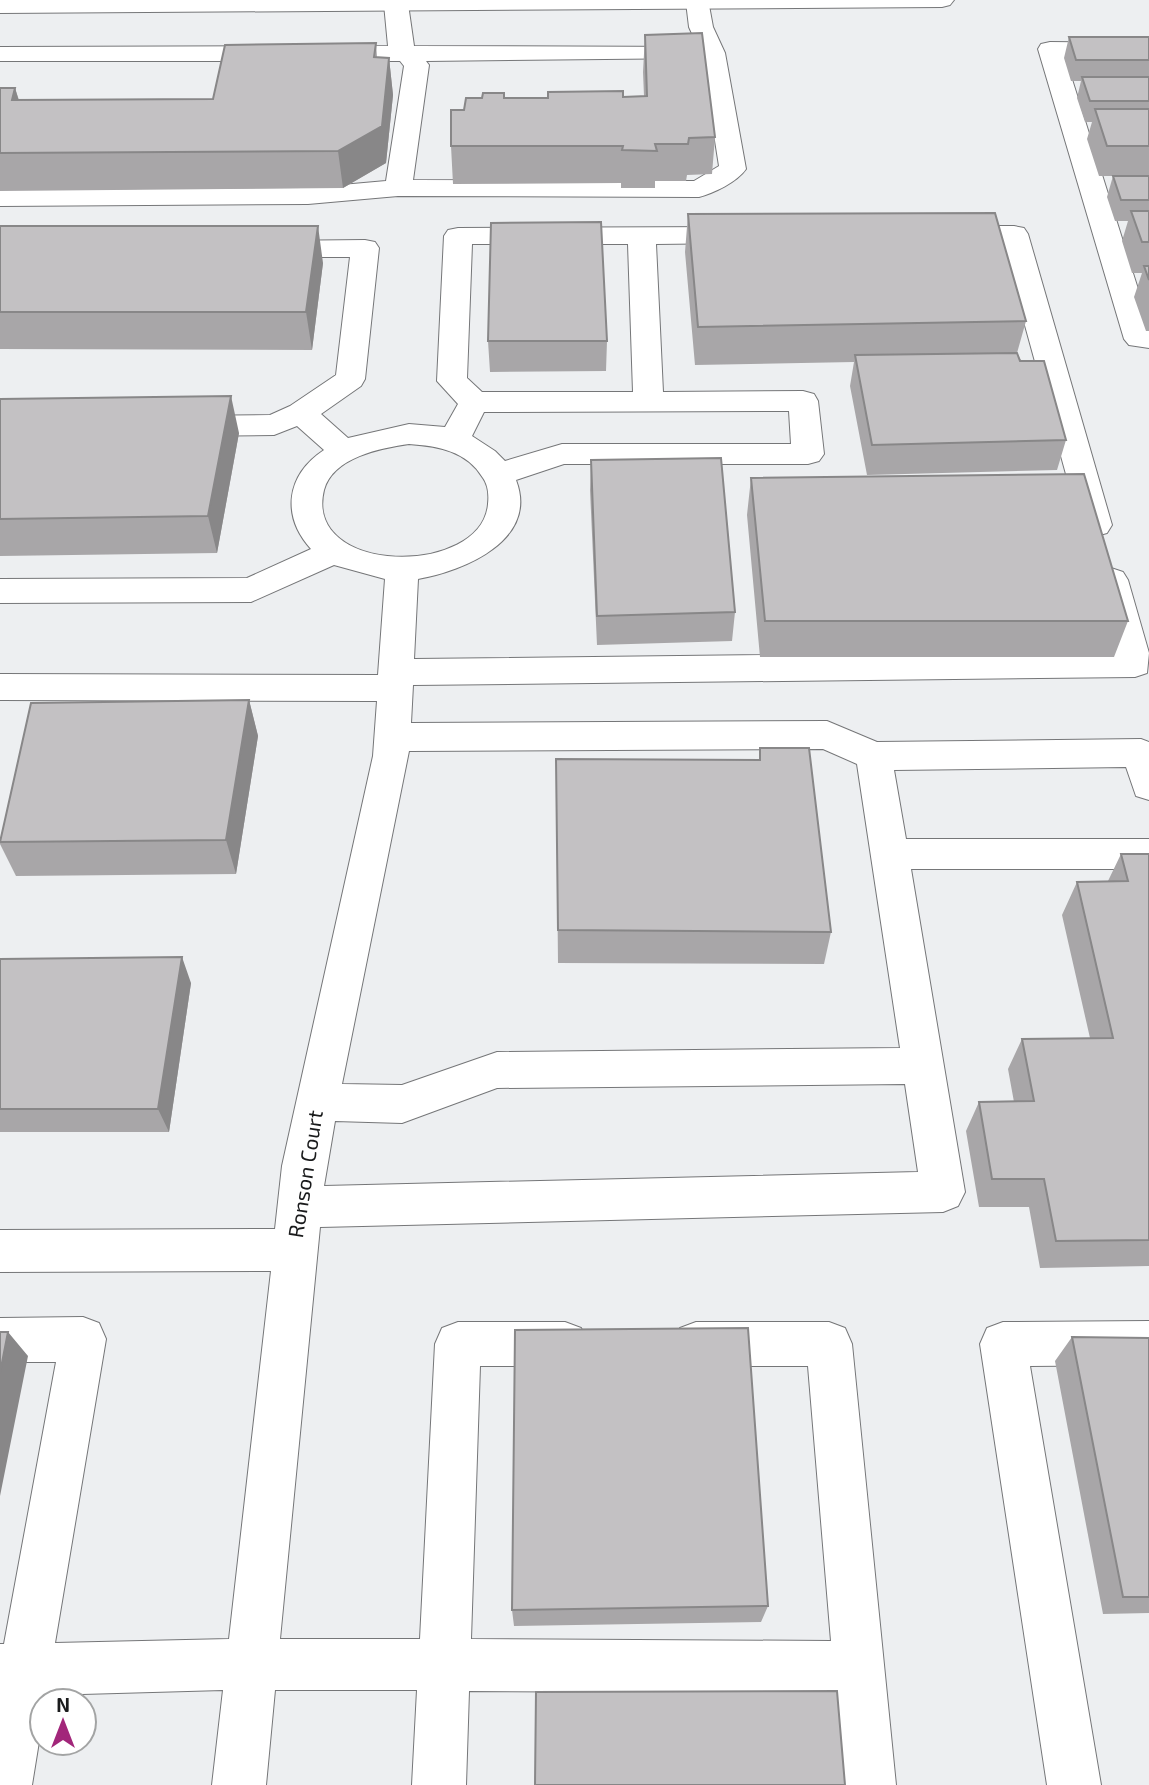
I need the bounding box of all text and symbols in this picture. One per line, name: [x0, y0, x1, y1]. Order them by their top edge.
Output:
street label: Ronson Court: [282, 1108, 327, 1239]
north arrow: [28, 1687, 98, 1757]
text: N: [56, 1693, 70, 1716]

